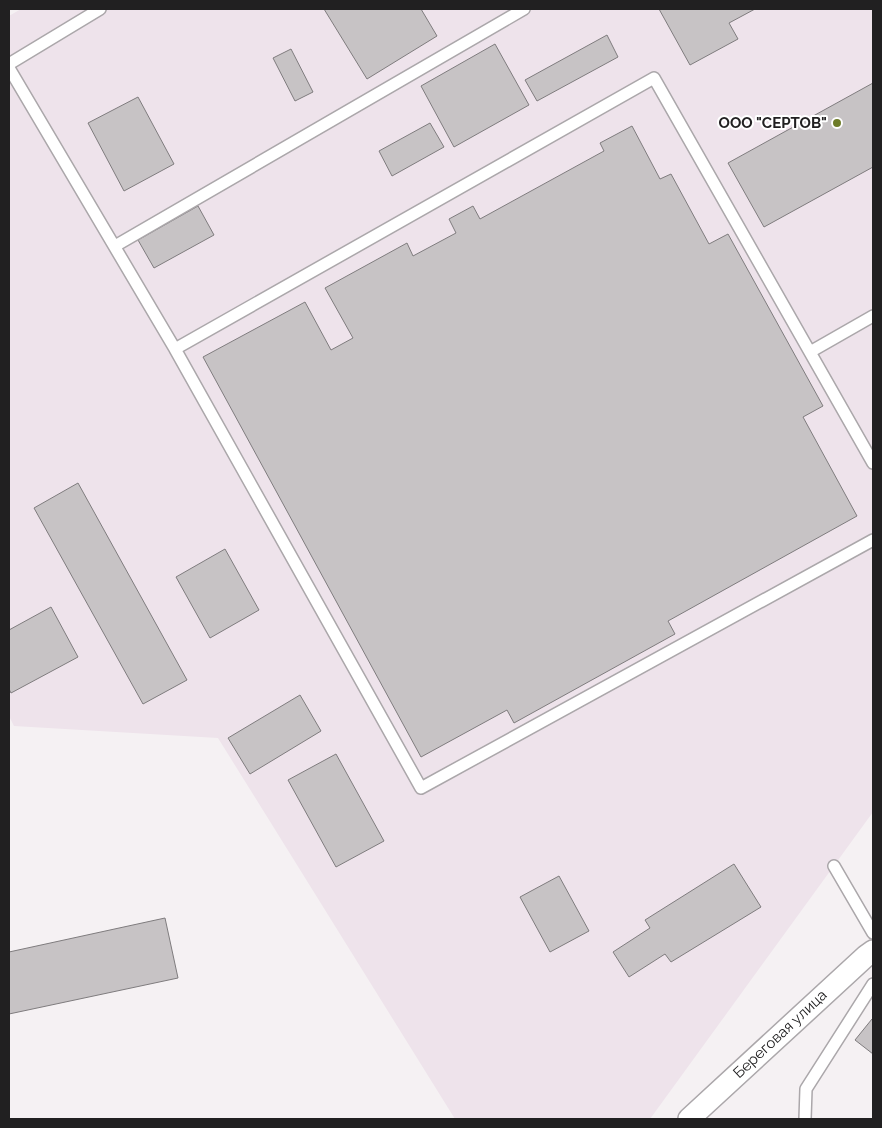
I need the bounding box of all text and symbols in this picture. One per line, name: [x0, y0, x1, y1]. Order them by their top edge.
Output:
place label: ООО "СЕРТОВ": [719, 114, 827, 132]
marker: ООО "СЕРТОВ": [831, 117, 843, 129]
street label: Береговая улица: [729, 986, 831, 1082]

